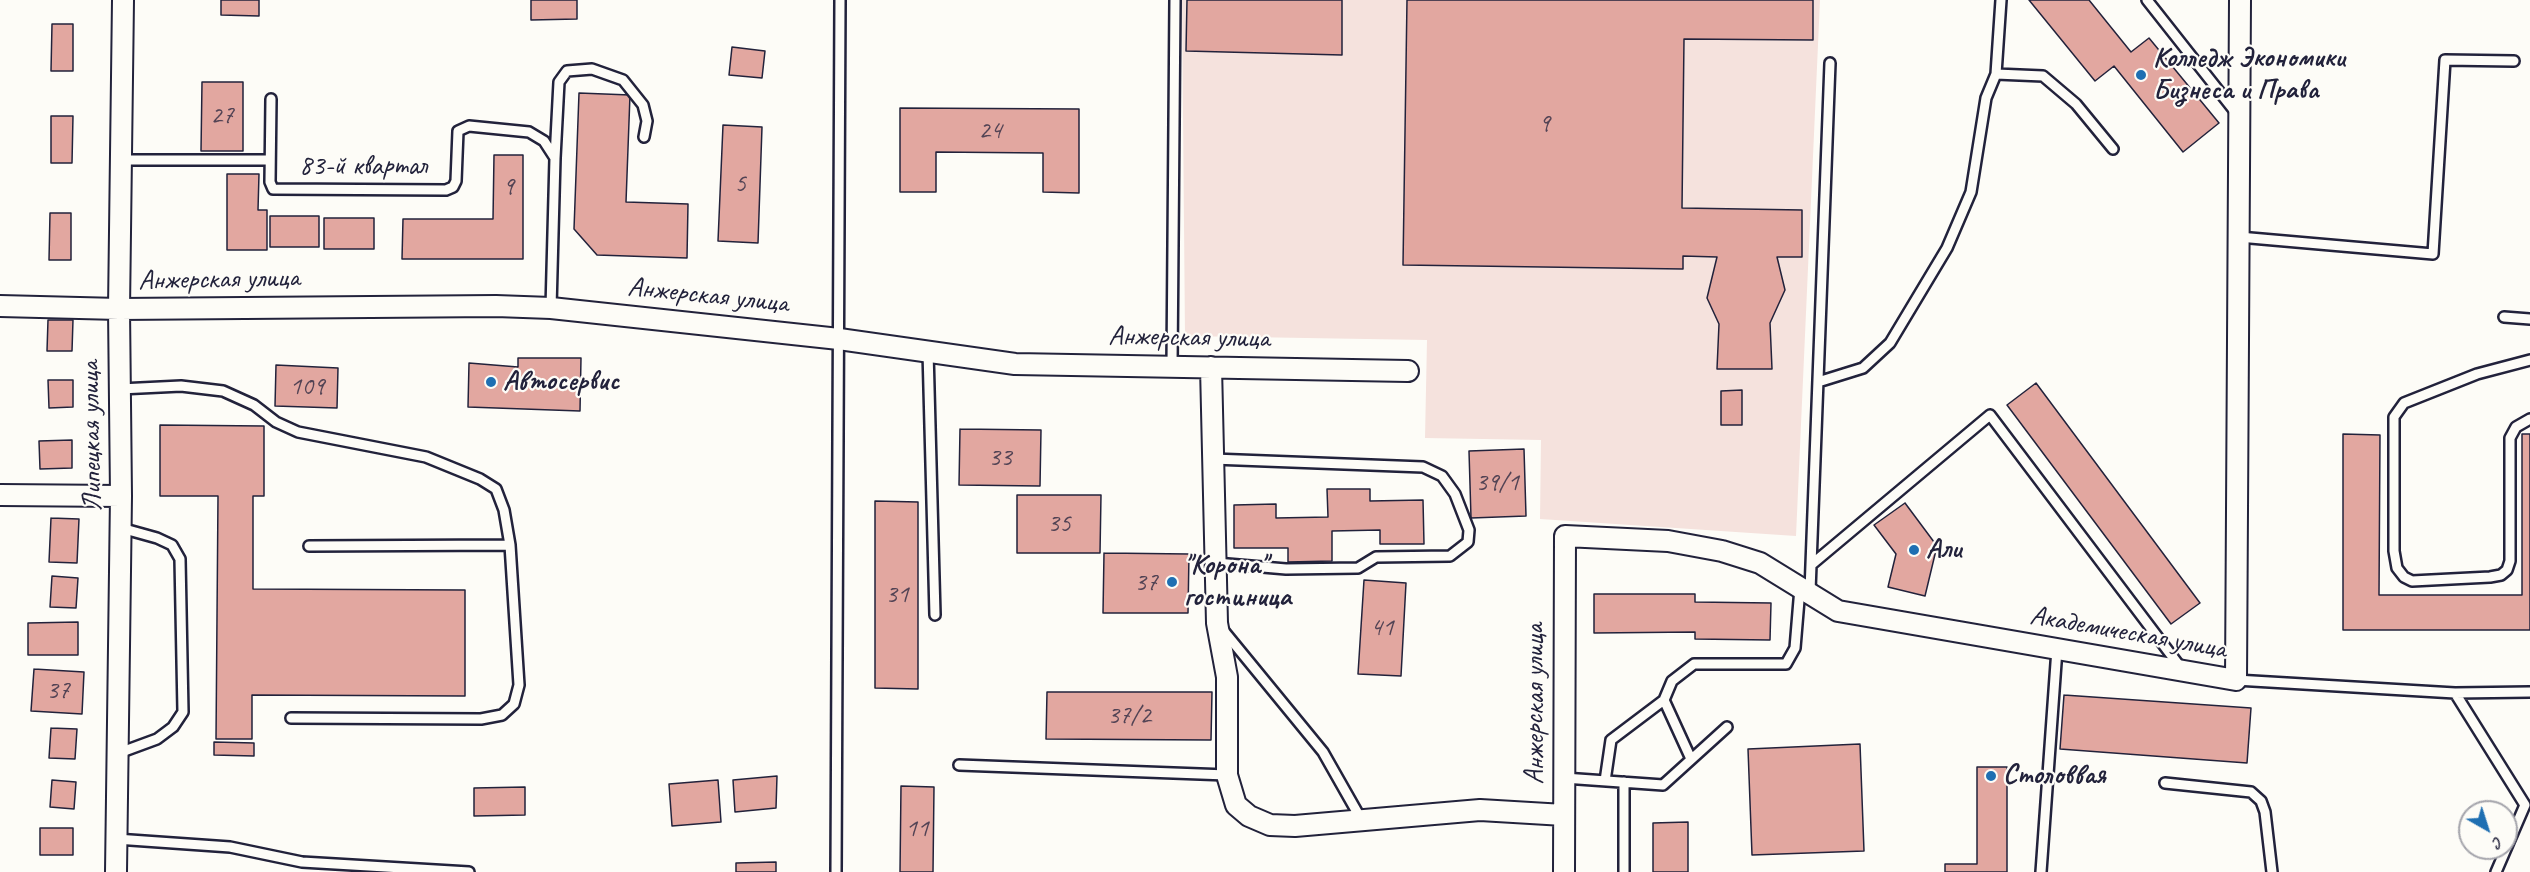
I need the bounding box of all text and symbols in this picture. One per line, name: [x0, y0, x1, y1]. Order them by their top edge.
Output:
place label: Колледж Экономики Бизнеса и Права: [2153, 42, 2345, 108]
marker: Колледж Экономики Бизнеса и Права: [2134, 68, 2148, 82]
house number: 27: [210, 100, 234, 132]
house number: 9: [1538, 108, 1550, 140]
house number: 24: [978, 115, 1002, 147]
street label: 83-й квартал: [299, 150, 427, 184]
house number: 5: [734, 168, 746, 200]
house number: 9: [502, 171, 514, 203]
street label: Анжерская улица: [138, 262, 300, 298]
street label: Анжерская улица: [626, 271, 790, 321]
street label: Анжерская улица: [1108, 320, 1270, 356]
street label: Липецкая улица: [74, 360, 110, 512]
place label: Автосервис: [503, 365, 619, 399]
house number: 109: [289, 371, 325, 403]
marker: Автосервис: [484, 375, 498, 389]
house number: 33: [988, 442, 1012, 474]
house number: 39/1: [1475, 467, 1519, 499]
house number: 35: [1047, 508, 1071, 540]
place label: Али: [1926, 533, 1961, 567]
marker: Али: [1907, 543, 1921, 557]
place label: "Корона" гостиница: [1184, 549, 1291, 615]
house number: 37: [1134, 567, 1158, 599]
marker: "Корона" гостиница: [1165, 575, 1179, 589]
house number: 31: [885, 579, 909, 611]
street label: Академическая улица: [2027, 599, 2229, 667]
house number: 41: [1370, 612, 1394, 644]
street label: Анжерская улица: [1519, 623, 1553, 785]
house number: 37: [46, 675, 70, 707]
house number: 37/2: [1107, 700, 1151, 732]
place label: Столоввая: [2003, 759, 2106, 793]
marker: Столоввая: [1984, 769, 1998, 783]
north arrow: [2458, 800, 2518, 860]
house number: 11: [905, 813, 929, 845]
text: С: [2489, 832, 2507, 853]

